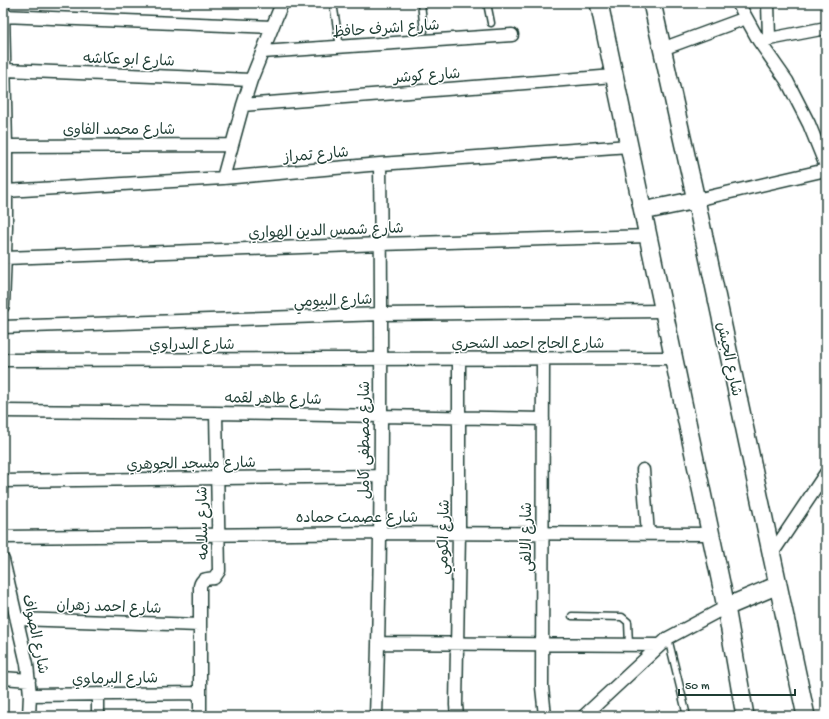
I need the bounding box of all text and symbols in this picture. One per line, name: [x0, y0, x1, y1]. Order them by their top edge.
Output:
street label: شارع اشرف حافظ: [332, 17, 440, 43]
street label: شارع ابو عكاشه: [83, 50, 175, 72]
street label: شارع كوشر: [392, 66, 461, 88]
street label: شارع محمد الفاوى: [63, 122, 175, 140]
street label: شارع تمراز: [282, 144, 350, 168]
street label: شارع شمس الدين الهواري: [248, 220, 404, 244]
street label: شارع البيومي: [293, 292, 373, 314]
street label: شارع الجيش: [711, 321, 745, 398]
street label: شارع الحاج احمد الشحري: [452, 336, 604, 354]
street label: شارع البدراوي: [149, 337, 235, 355]
street label: شارع مصطفى كامل: [357, 381, 375, 499]
street label: شارع طاهر لقمه: [224, 390, 322, 410]
street label: شارع مسجد الجوهري: [126, 455, 256, 475]
street label: شارع سلامه: [194, 486, 214, 560]
street label: شارع الكومي: [435, 499, 457, 575]
street label: شارع الالفى: [519, 502, 537, 572]
street label: شارع عصمت حماده: [296, 510, 418, 528]
street label: شارع الصواف: [17, 593, 51, 676]
street label: شارع احمد زهران: [56, 597, 162, 619]
street label: شارع البرماوي: [72, 670, 158, 690]
scale bar: [679, 671, 795, 697]
text: 50 m: [685, 680, 710, 694]

